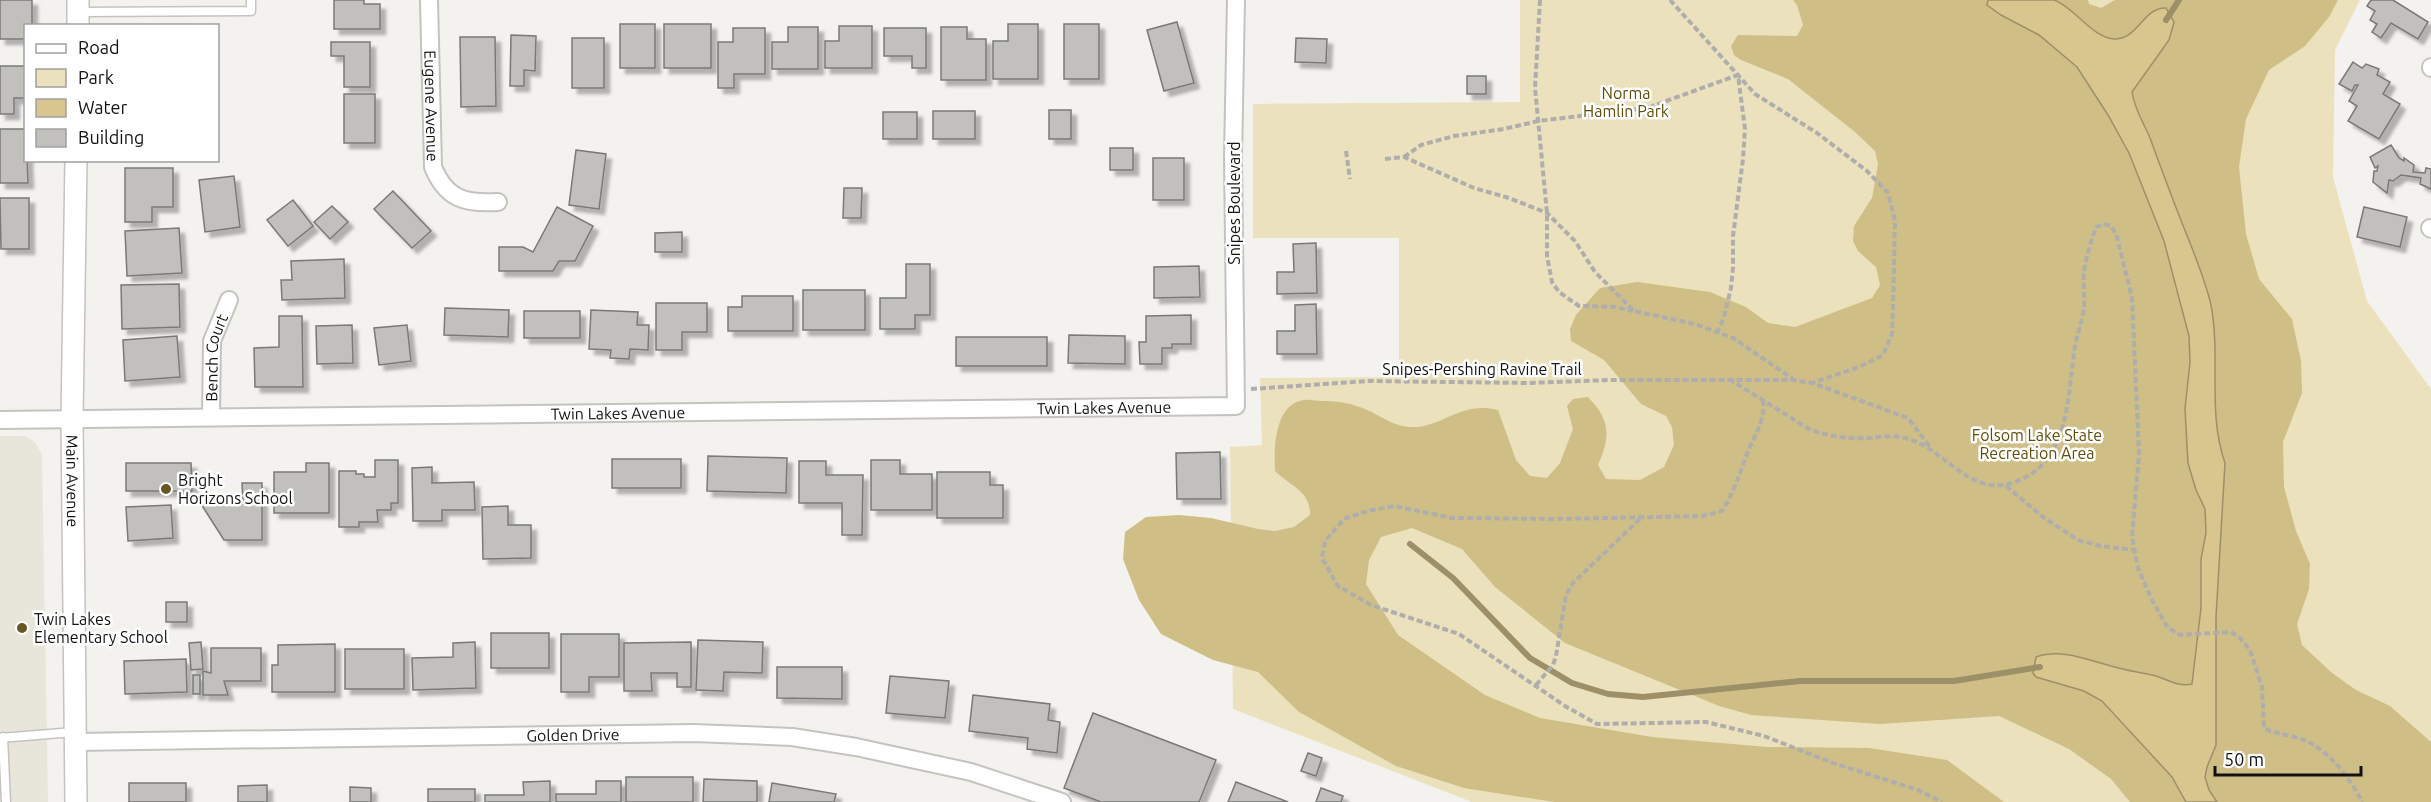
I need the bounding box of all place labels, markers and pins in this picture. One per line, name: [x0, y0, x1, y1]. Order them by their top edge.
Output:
place label: Bright Horizons School: [178, 471, 293, 507]
marker: Bright Horizons School: [159, 482, 173, 496]
place label: Twin Lakes Elementary School: [34, 610, 168, 646]
marker: Twin Lakes Elementary School: [15, 621, 29, 635]

